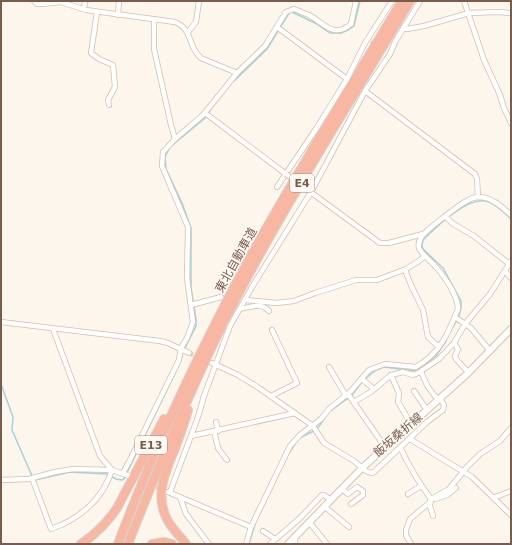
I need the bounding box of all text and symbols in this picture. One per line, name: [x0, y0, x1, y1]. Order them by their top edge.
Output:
road number: E4: [290, 174, 314, 192]
street label: 東北自動車道: [212, 225, 260, 295]
street label: 飯坂桑折線: [371, 410, 425, 460]
road number: E13: [135, 436, 167, 454]

